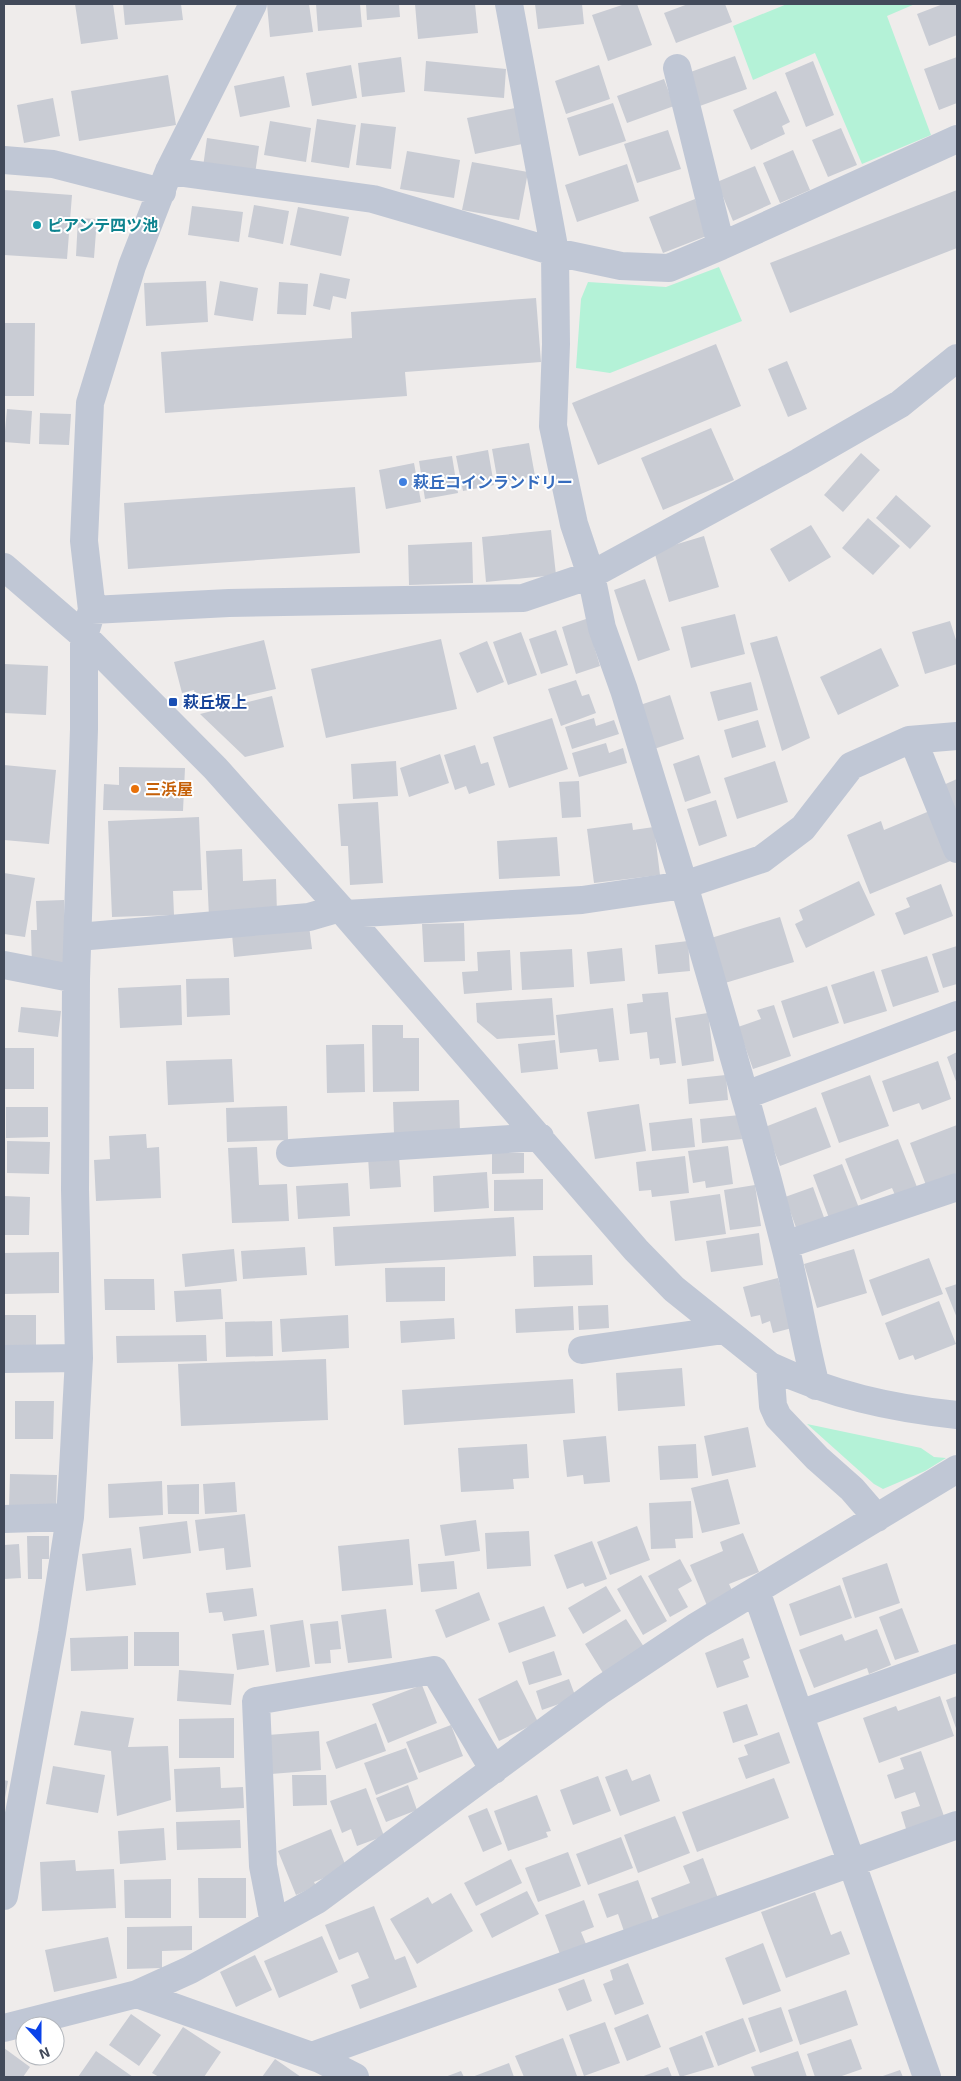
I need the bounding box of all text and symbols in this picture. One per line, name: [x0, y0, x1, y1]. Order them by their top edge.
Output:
place label: ピアンテ四ツ池: [47, 215, 158, 234]
marker: ピアンテ四ツ池: [31, 219, 43, 231]
place label: 萩丘コインランドリー: [413, 472, 573, 491]
marker: 萩丘コインランドリー: [397, 476, 409, 488]
place label: 萩丘坂上: [183, 692, 247, 711]
marker: 萩丘坂上: [167, 696, 179, 708]
place label: 三浜屋: [145, 779, 193, 798]
marker: 三浜屋: [129, 783, 141, 795]
north arrow: [15, 2016, 65, 2066]
text: N: [37, 2044, 53, 2063]

